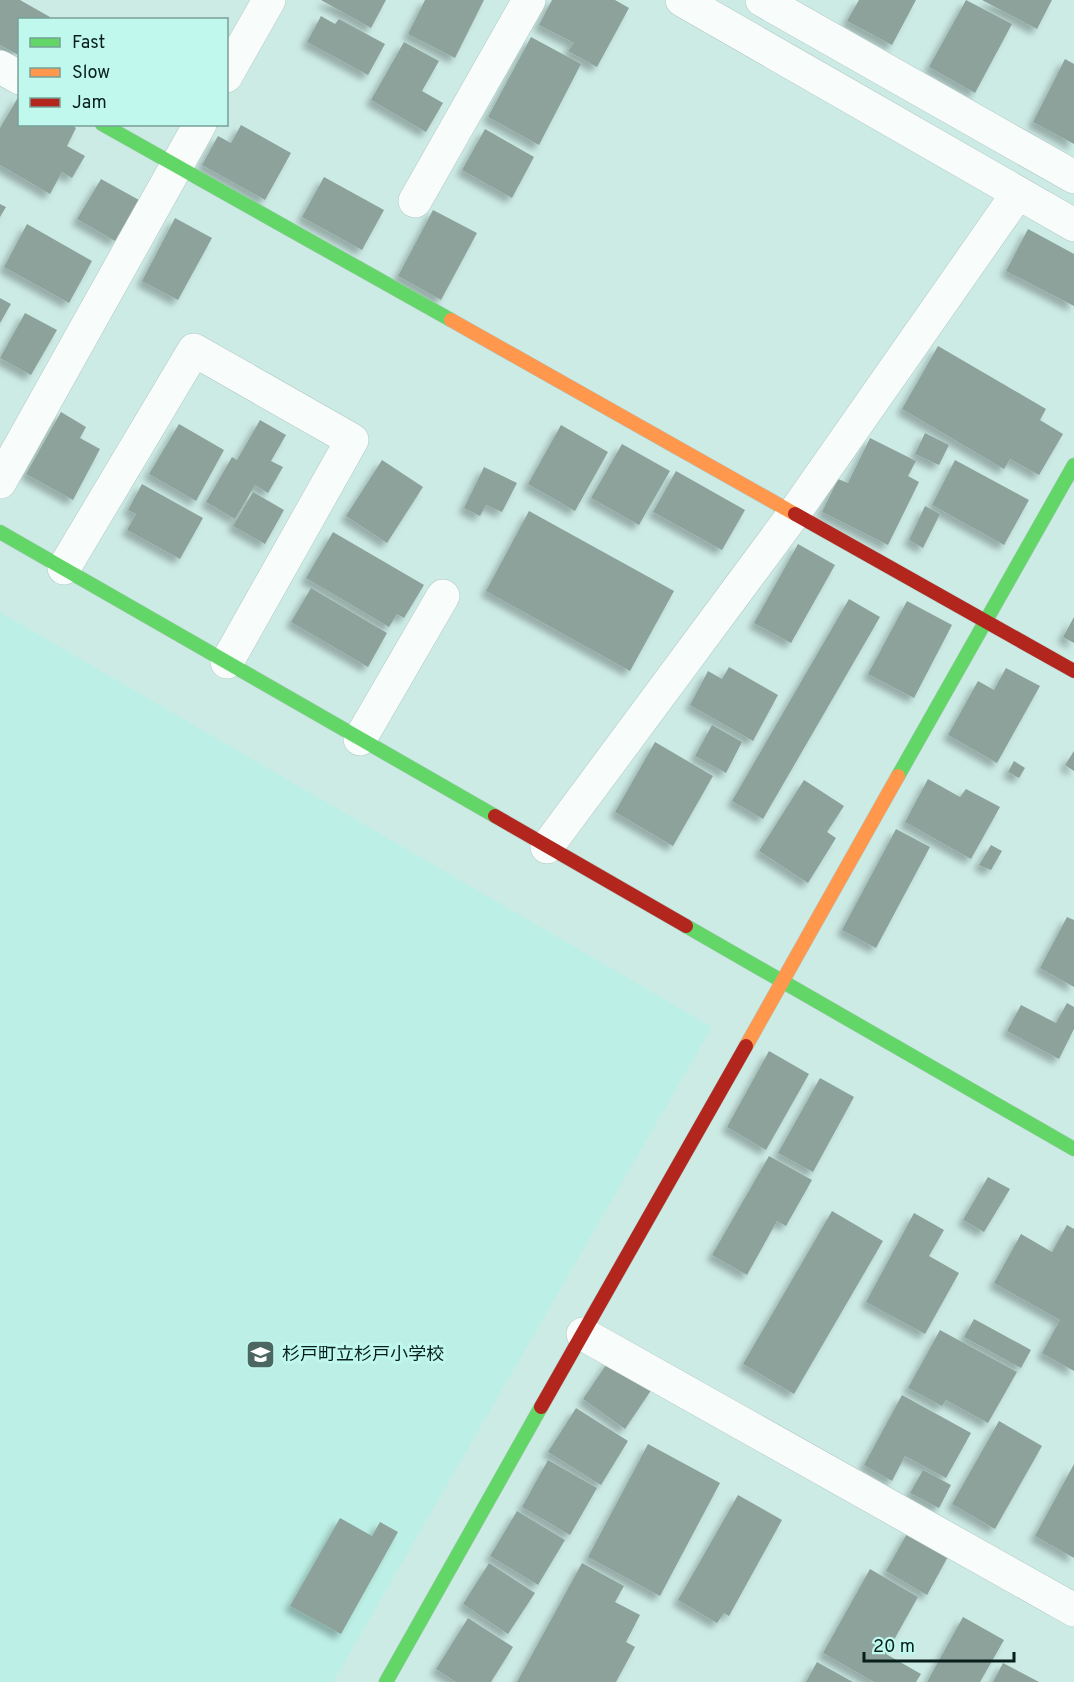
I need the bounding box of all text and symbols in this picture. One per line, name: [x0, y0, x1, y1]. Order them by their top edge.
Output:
legend: [18, 18, 228, 126]
text: Fast: [72, 32, 105, 55]
text: Slow: [72, 62, 110, 85]
text: Jam: [72, 92, 107, 115]
school or university icon: 杉戸町立杉戸小学校: [245, 1339, 277, 1371]
place label: 杉戸町立杉戸小学校: [282, 1344, 444, 1367]
scale bar: [864, 1625, 1014, 1663]
text: 20 m: [873, 1636, 915, 1659]

